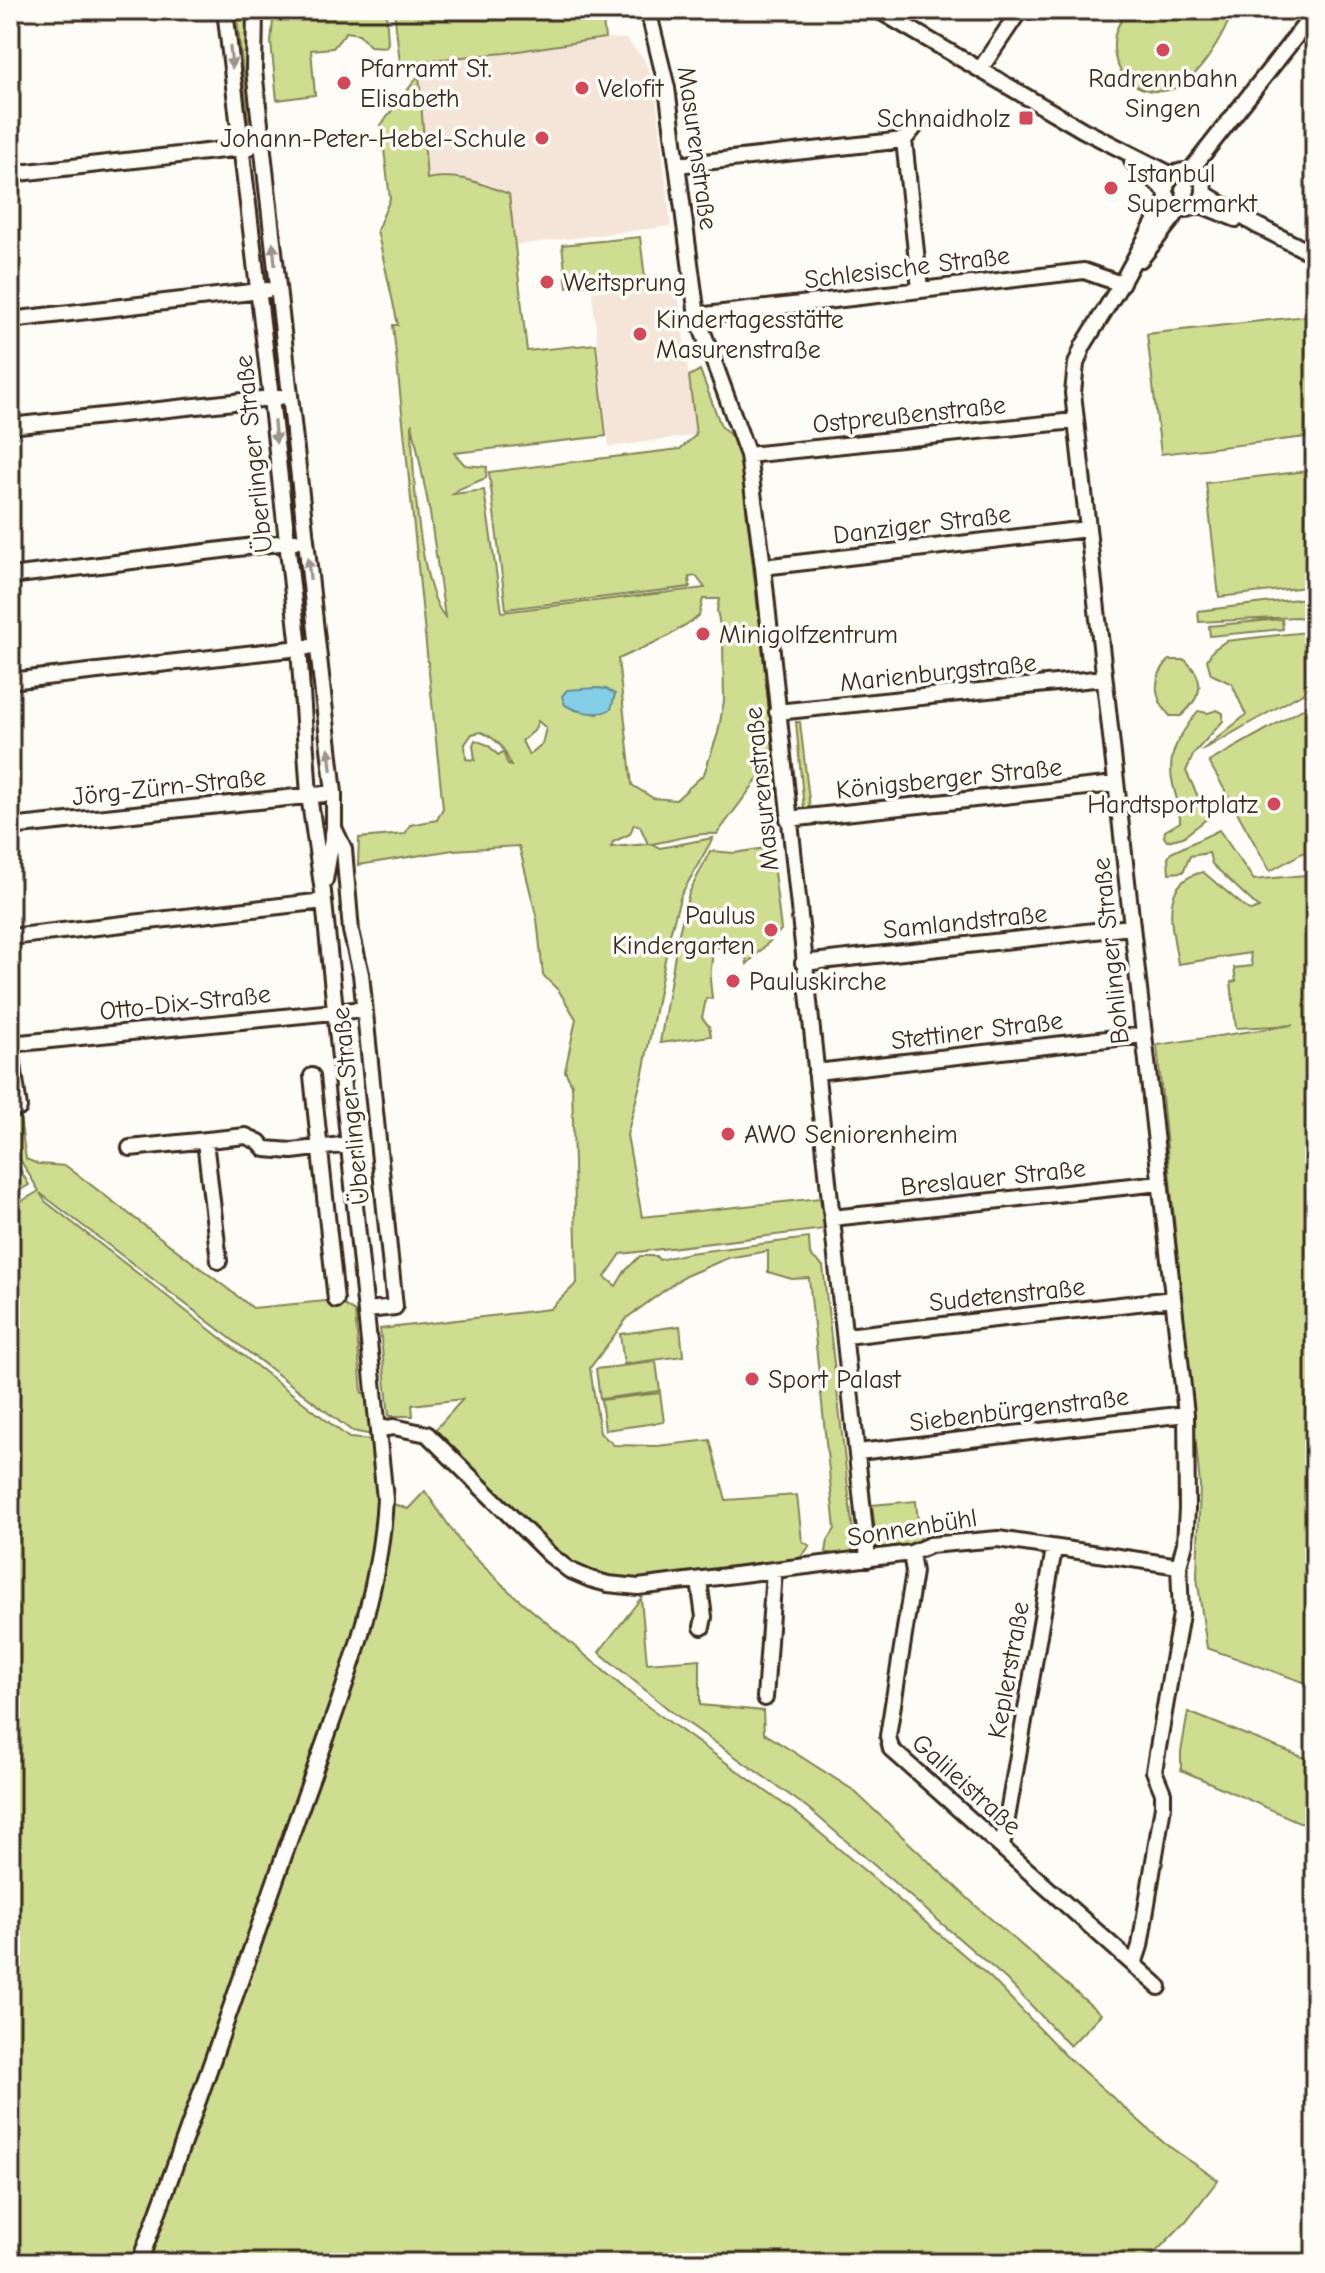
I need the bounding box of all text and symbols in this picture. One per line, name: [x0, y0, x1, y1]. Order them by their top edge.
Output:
marker: Radrennbahn Singen: [1154, 41, 1172, 59]
one-way arrow: [224, 45, 237, 70]
place label: Pfarramt St. Elisabeth: [360, 54, 492, 114]
street label: Masurenstraße: [671, 64, 723, 232]
place label: Radrennbahn Singen: [1088, 64, 1238, 124]
marker: Pfarramt St. Elisabeth: [335, 74, 353, 92]
place label: Velofit: [598, 74, 665, 104]
marker: Velofit: [573, 79, 591, 97]
place label: Schnaidholz: [877, 104, 1010, 134]
marker: Schnaidholz: [1017, 109, 1035, 127]
place label: Johann-Peter-Hebel-Schule: [220, 124, 526, 154]
marker: Johann-Peter-Hebel-Schule: [533, 129, 551, 147]
place label: Istanbul Supermarkt: [1127, 159, 1259, 219]
marker: Istanbul Supermarkt: [1102, 179, 1120, 197]
street label: Schlesische Straße: [803, 240, 1012, 295]
one-way arrow: [267, 242, 280, 267]
place label: Weitsprung: [563, 268, 687, 298]
marker: Weitsprung: [538, 273, 556, 291]
place label: Kindertagesstätte Masurenstraße: [656, 305, 844, 365]
marker: Kindertagesstätte Masurenstraße: [631, 325, 649, 343]
street label: Überlinger Straße: [229, 353, 279, 554]
street label: Ostpreußenstraße: [811, 390, 1007, 440]
one-way arrow: [269, 420, 282, 445]
street label: Danziger Straße: [832, 499, 1013, 551]
one-way arrow: [302, 556, 315, 581]
place label: Minigolfzentrum: [719, 620, 898, 650]
marker: Minigolfzentrum: [694, 625, 712, 643]
street label: Marienburgstraße: [838, 648, 1038, 698]
street label: Masurenstraße: [738, 705, 786, 872]
one-way arrow: [324, 746, 337, 771]
street label: Königsberger Straße: [835, 752, 1064, 806]
street label: Jörg-Zürn-Straße: [71, 762, 267, 812]
place label: Hardtsportplatz: [1087, 790, 1258, 820]
marker: Hardtsportplatz: [1265, 795, 1283, 813]
street label: Bohlinger Straße: [1086, 856, 1136, 1046]
street label: Samlandstraße: [882, 898, 1049, 946]
place label: Paulus Kindergarten: [612, 901, 755, 961]
marker: Paulus Kindergarten: [762, 921, 780, 939]
place label: Pauluskirche: [749, 967, 887, 997]
marker: Pauluskirche: [724, 972, 742, 990]
street label: Otto-Dix-Straße: [98, 979, 272, 1027]
street label: Überlinger Straße: [326, 1005, 376, 1206]
street label: Stettiner Straße: [889, 1006, 1065, 1056]
place label: AWO Seniorenheim: [744, 1120, 958, 1150]
marker: AWO Seniorenheim: [719, 1125, 737, 1143]
street label: Breslauer Straße: [899, 1153, 1087, 1203]
street label: Sudetenstraße: [928, 1272, 1087, 1318]
place label: Sport Palast: [768, 1365, 902, 1395]
marker: Sport Palast: [743, 1370, 761, 1388]
street label: Siebenbürgenstraße: [908, 1382, 1130, 1438]
street label: Sonnenbühl: [845, 1503, 979, 1553]
street label: Keplerstraße: [982, 1599, 1036, 1741]
street label: Galileistraße: [906, 1728, 1027, 1842]

